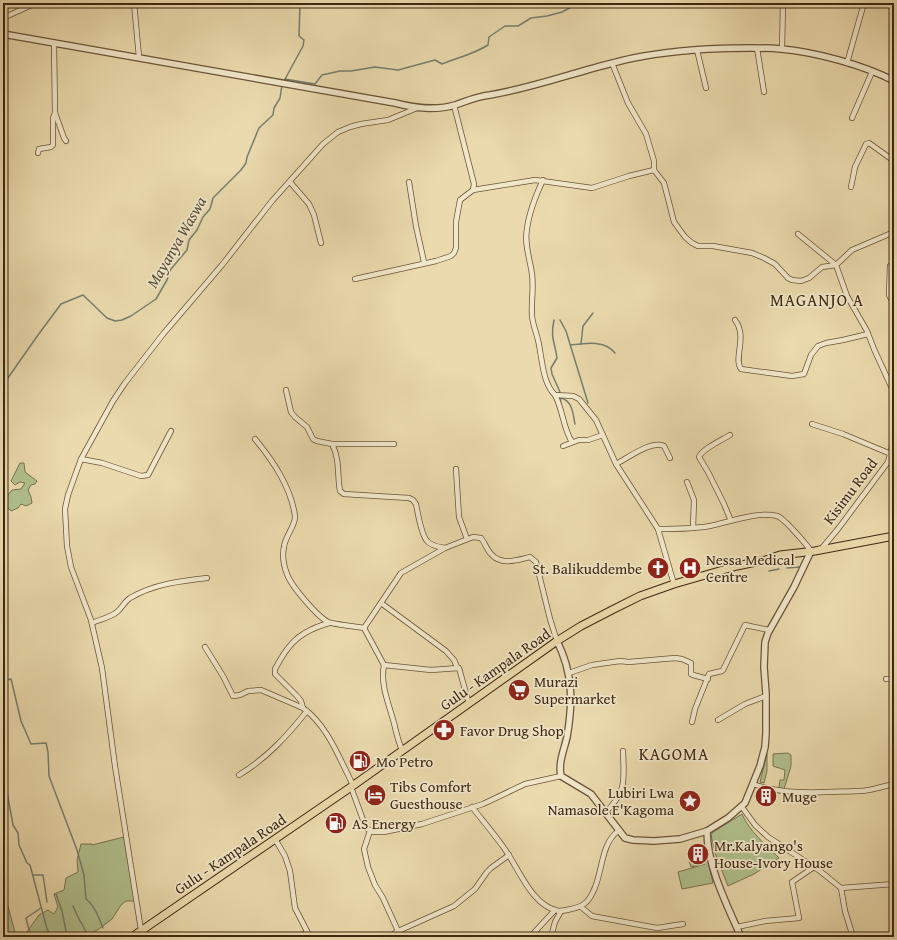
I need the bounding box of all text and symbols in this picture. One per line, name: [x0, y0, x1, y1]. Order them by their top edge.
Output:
water label: Mayanya Waswa: [140, 191, 212, 292]
district label: MAGANJO A: [770, 287, 864, 312]
street label: Kisimu Road: [818, 453, 882, 529]
place label: Nessa Medical Centre: [706, 549, 795, 587]
church icon: St. Balikuddembe: [645, 555, 671, 581]
hospital icon: Nessa Medical Centre: [677, 555, 703, 581]
place label: St. Balikuddembe: [533, 558, 642, 579]
street label: Gulu - Kampala Road: [436, 623, 554, 715]
place label: Murazi Supermarket: [534, 671, 617, 709]
supermarket icon: Murazi Supermarket: [506, 677, 532, 703]
pharmacy icon: Favor Drug Shop: [431, 717, 457, 743]
place label: Favor Drug Shop: [460, 720, 564, 741]
district label: KAGOMA: [639, 741, 709, 766]
fuel station icon: Mo Petro: [347, 748, 373, 774]
place label: Mo Petro: [376, 751, 434, 772]
place label: Tibs Comfort Guesthouse: [390, 776, 472, 814]
hotel icon: Tibs Comfort Guesthouse: [362, 782, 388, 808]
place label: Lubiri Lwa Namasole E'Kagoma: [548, 782, 674, 820]
building icon: Muge: [753, 783, 779, 809]
place label: Muge: [782, 786, 817, 807]
place icon: Lubiri Lwa Namasole E'Kagoma: [677, 788, 703, 814]
street label: Gulu - Kampala Road: [170, 809, 290, 899]
fuel station icon: AS Energy: [323, 810, 349, 836]
place label: AS Energy: [352, 813, 416, 834]
place label: Mr.Kalyango's House-Ivory House: [714, 835, 833, 873]
building icon: Mr.Kalyango's House-Ivory House: [685, 841, 711, 867]

